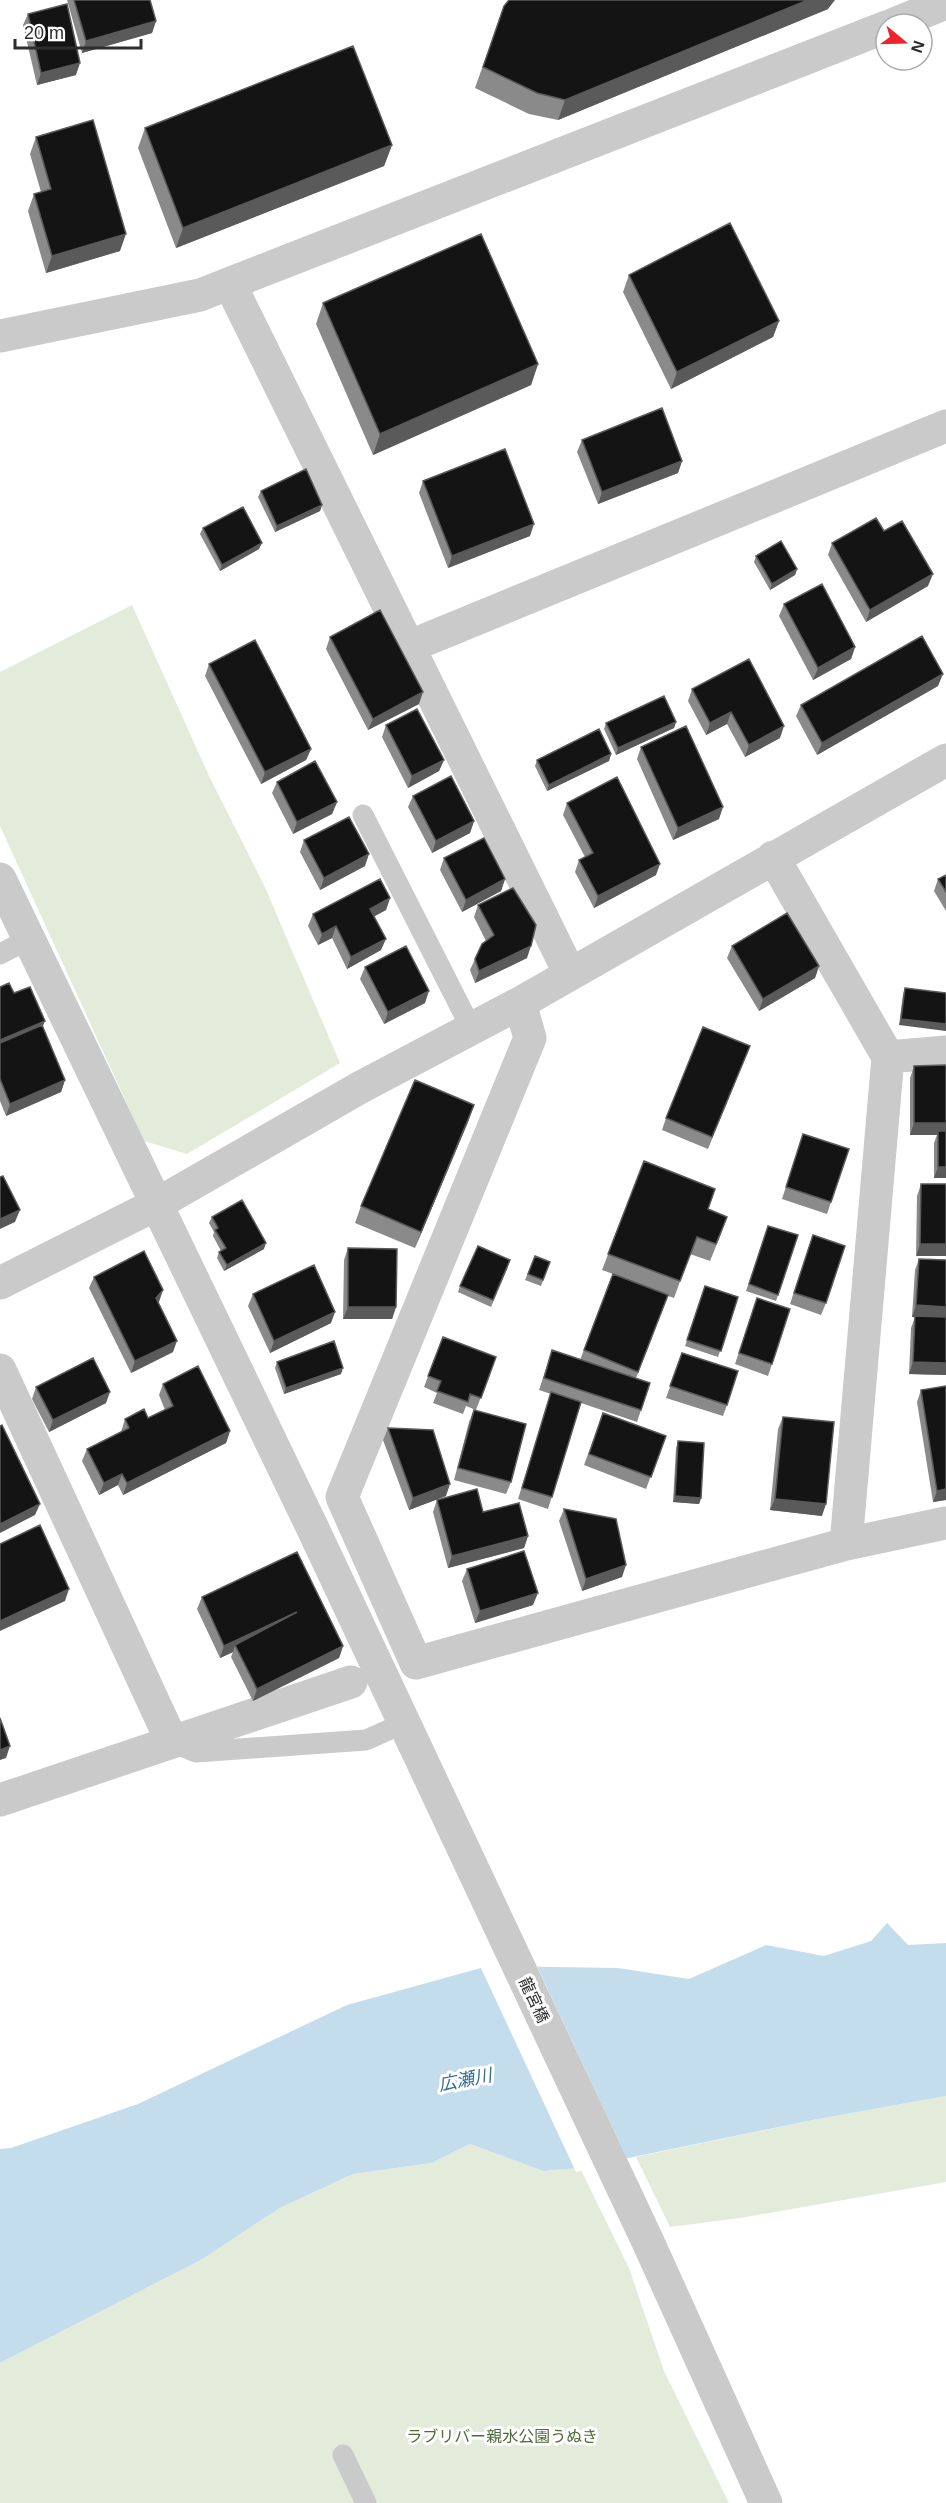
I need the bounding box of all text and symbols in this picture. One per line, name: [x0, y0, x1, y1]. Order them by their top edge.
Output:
scale bar: [15, 12, 141, 50]
north arrow: [874, 12, 934, 72]
text: 20 m: [24, 23, 64, 43]
text: N: [908, 38, 928, 55]
street label: 龍宮橋: [516, 1975, 552, 2025]
water label: 広瀬川: [437, 2065, 495, 2095]
park label: ラブリバー親水公園うぬき: [406, 2428, 598, 2445]

